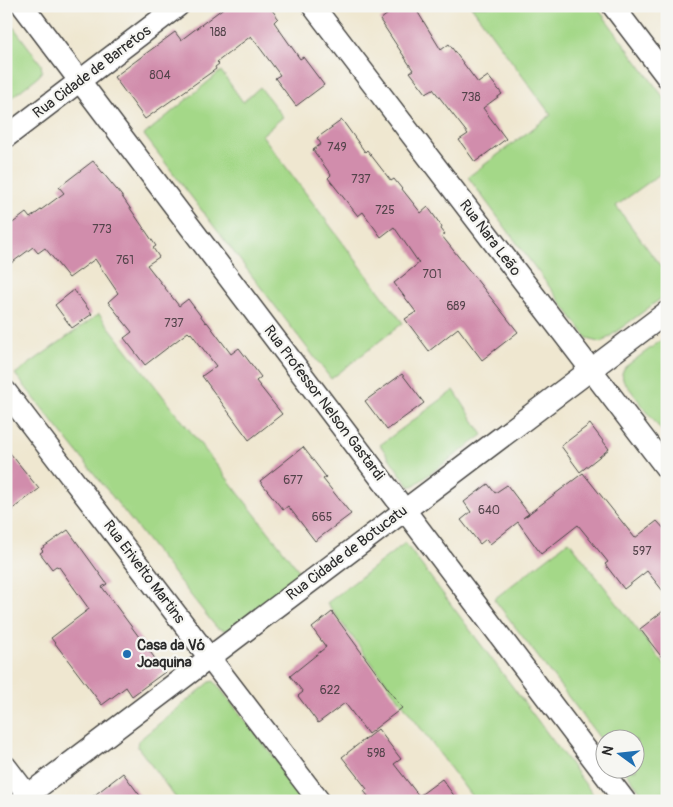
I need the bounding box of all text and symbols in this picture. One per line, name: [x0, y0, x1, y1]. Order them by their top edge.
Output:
street label: Rua Cidade de Barretos: [29, 21, 155, 123]
house number: 188: [210, 25, 226, 40]
house number: 804: [149, 68, 171, 83]
house number: 738: [461, 90, 481, 105]
house number: 749: [327, 140, 347, 155]
house number: 737: [351, 172, 371, 187]
street label: Rua Nara Leão: [455, 196, 525, 280]
house number: 725: [375, 203, 395, 218]
house number: 773: [92, 222, 112, 237]
house number: 761: [116, 253, 134, 268]
house number: 701: [422, 267, 442, 282]
house number: 689: [446, 299, 466, 314]
house number: 737: [164, 316, 184, 331]
street label: Rua Professor Nelson Gastardi: [259, 322, 389, 485]
house number: 677: [283, 473, 303, 488]
street label: Rua Cidade de Botucatu: [283, 501, 411, 605]
house number: 640: [478, 503, 500, 518]
house number: 665: [312, 510, 332, 525]
street label: Rua Erivelto Martins: [99, 517, 189, 628]
house number: 597: [632, 544, 652, 559]
place label: Casa da Vó Joaquina: [137, 636, 205, 672]
marker: Casa da Vó Joaquina: [121, 648, 133, 660]
house number: 622: [320, 683, 340, 698]
north arrow: [596, 730, 646, 780]
text: N: [598, 744, 617, 758]
house number: 598: [367, 746, 385, 761]

